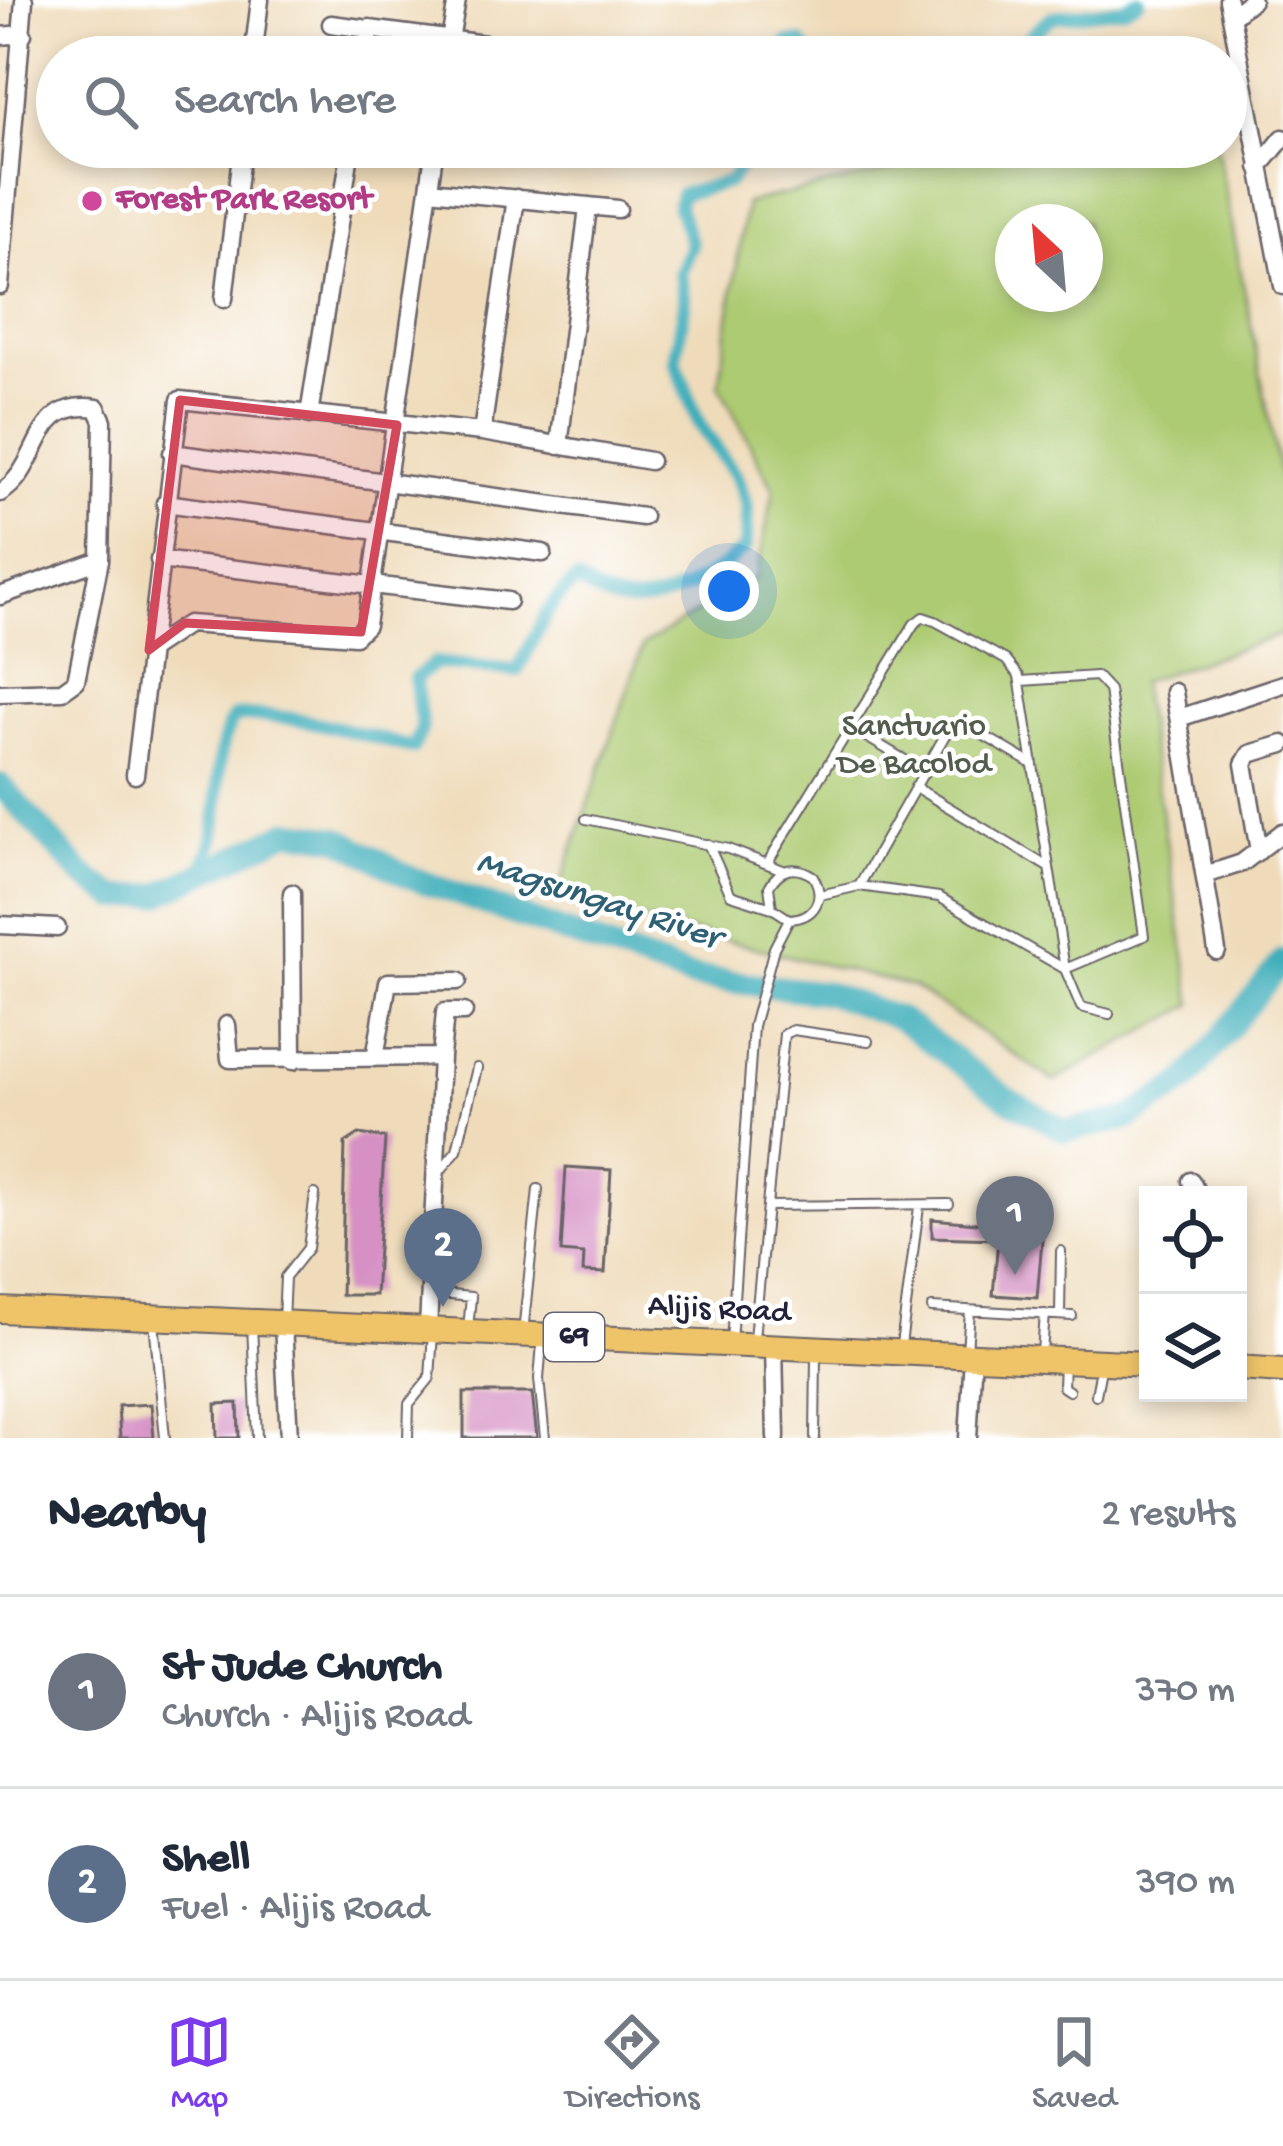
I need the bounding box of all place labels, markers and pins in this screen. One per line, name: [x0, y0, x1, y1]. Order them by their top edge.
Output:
place label: Forest Park Resort: [115, 182, 375, 220]
marker: Forest Park Resort: [79, 188, 105, 214]
pin: 1: [976, 1176, 1054, 1275]
pin: 2: [404, 1208, 482, 1307]

